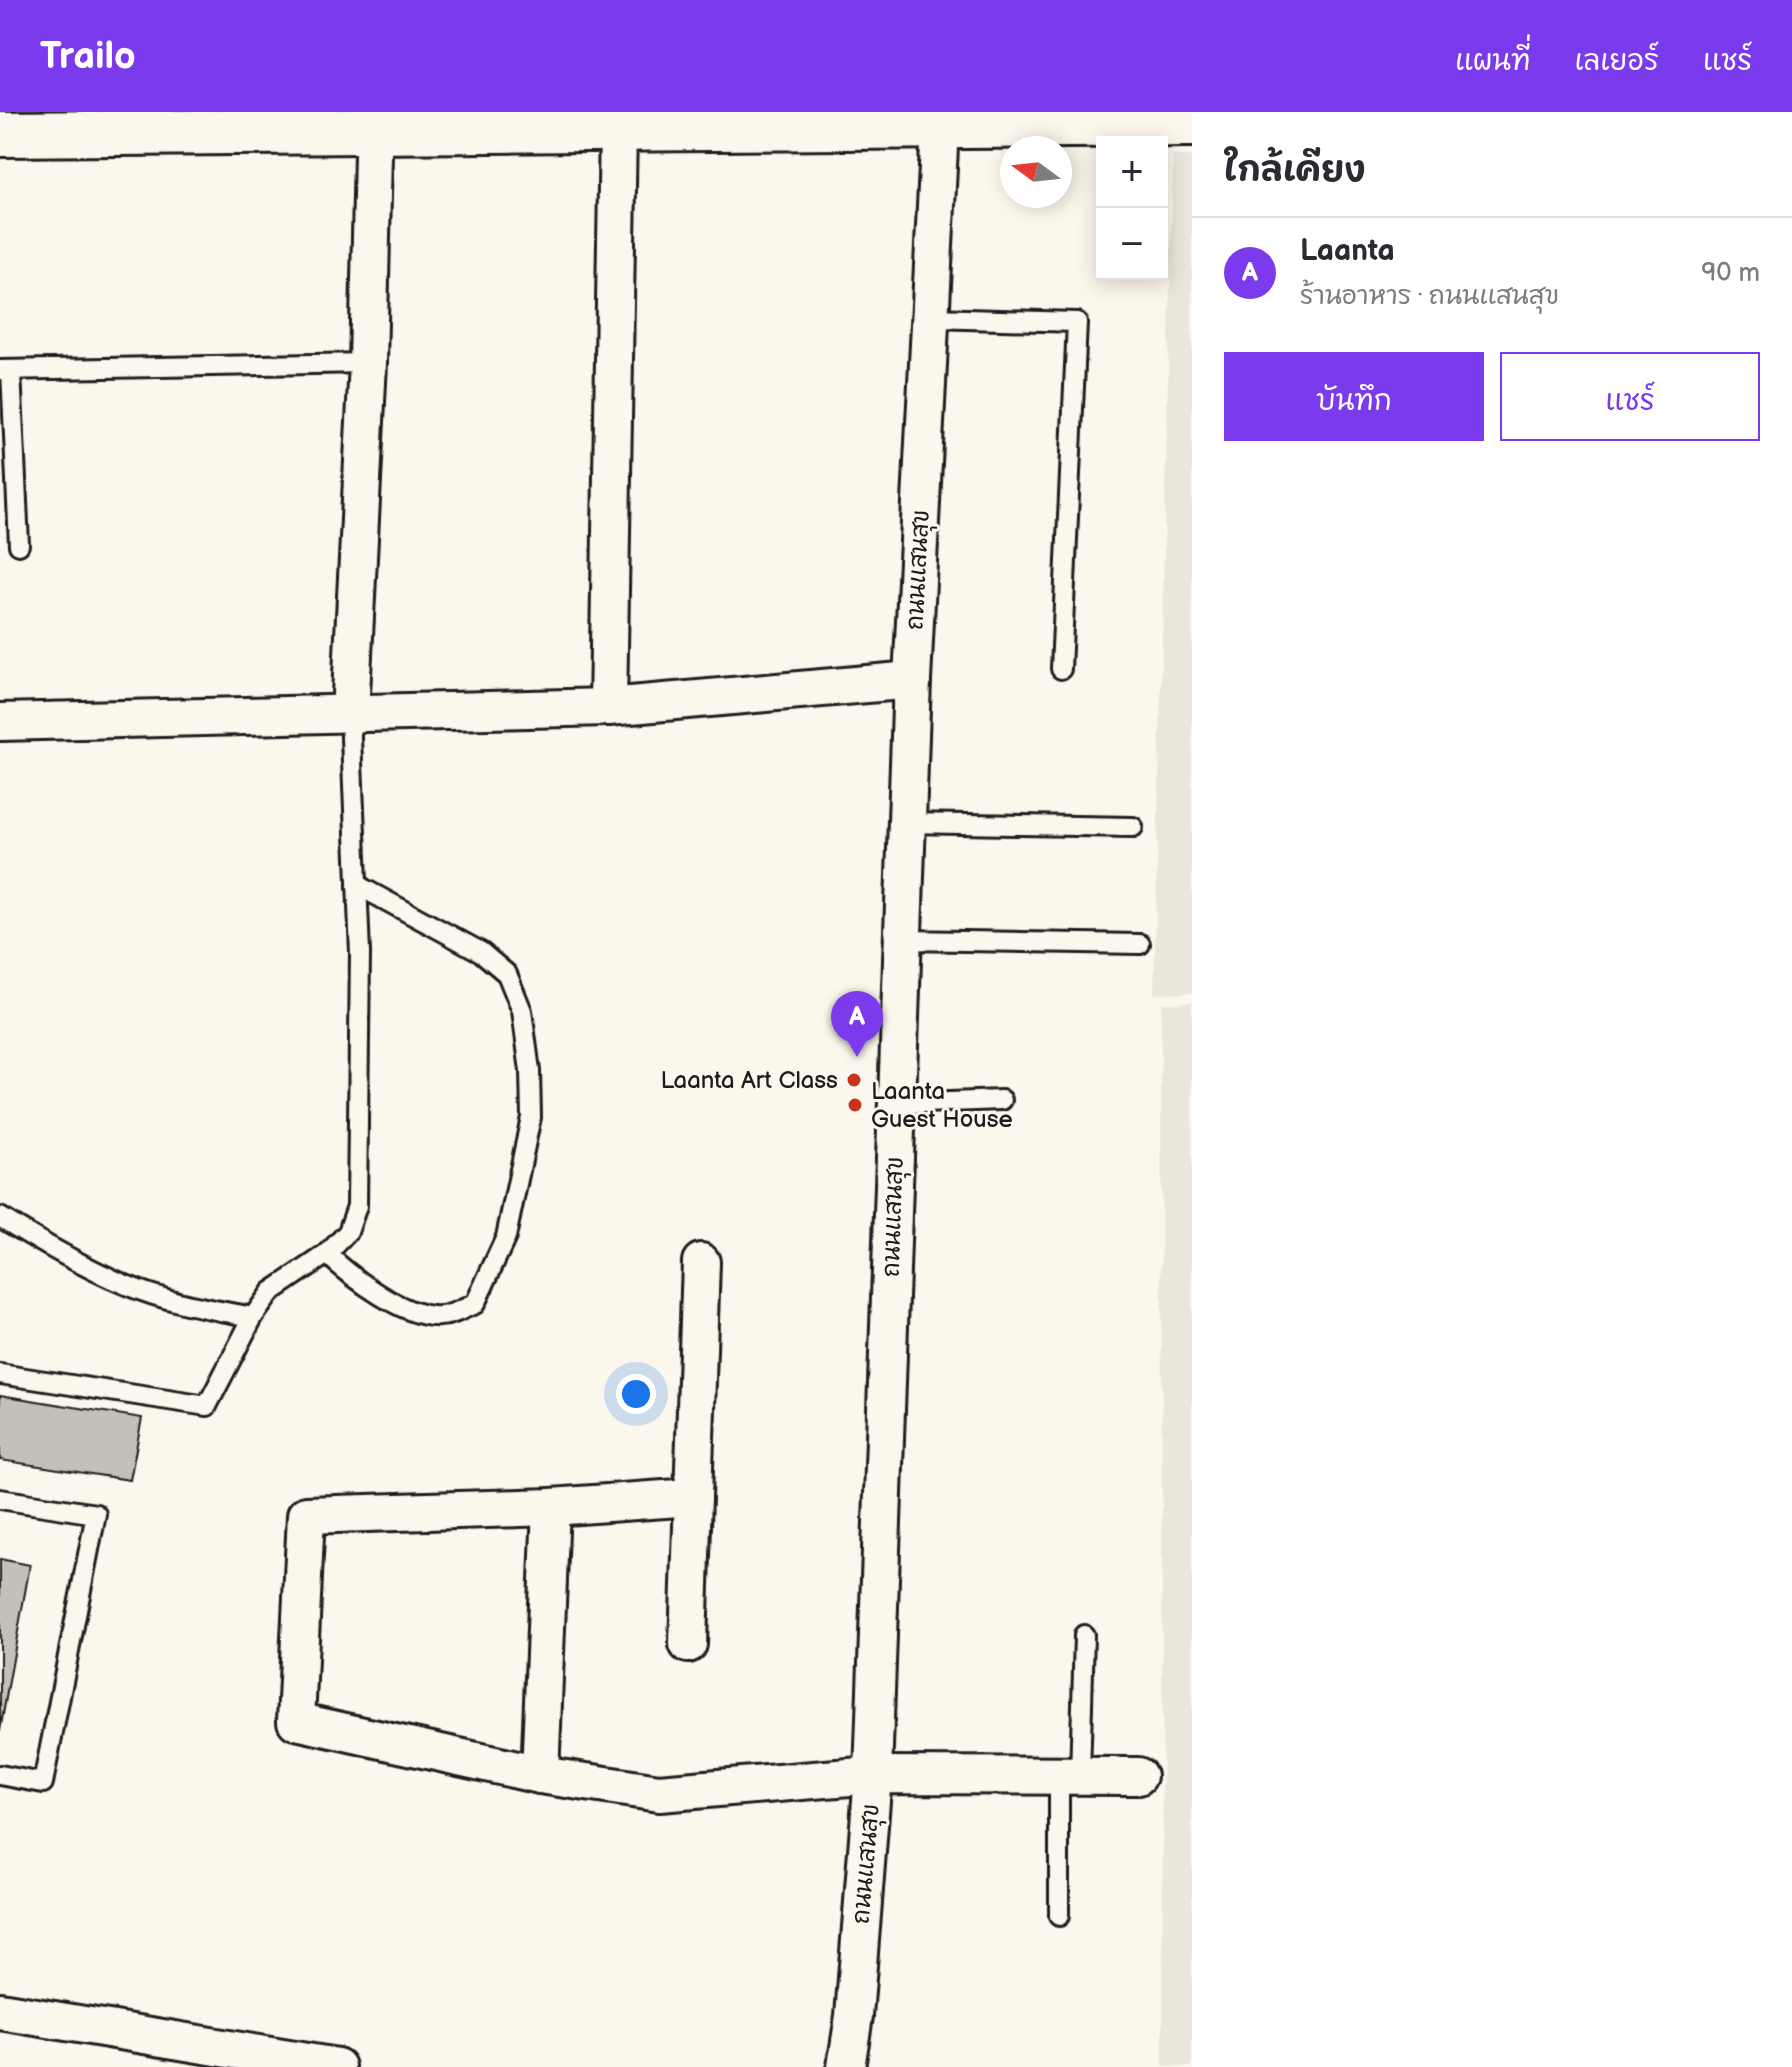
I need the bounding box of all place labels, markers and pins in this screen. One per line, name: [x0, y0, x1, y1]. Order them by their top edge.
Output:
pin: A: [831, 991, 883, 1057]
place label: Laanta Art Class: [660, 1066, 838, 1095]
marker: Laanta Art Class: [845, 1071, 863, 1089]
place label: Laanta Guest House: [871, 1077, 1013, 1134]
marker: Laanta Guest House: [846, 1096, 864, 1114]

